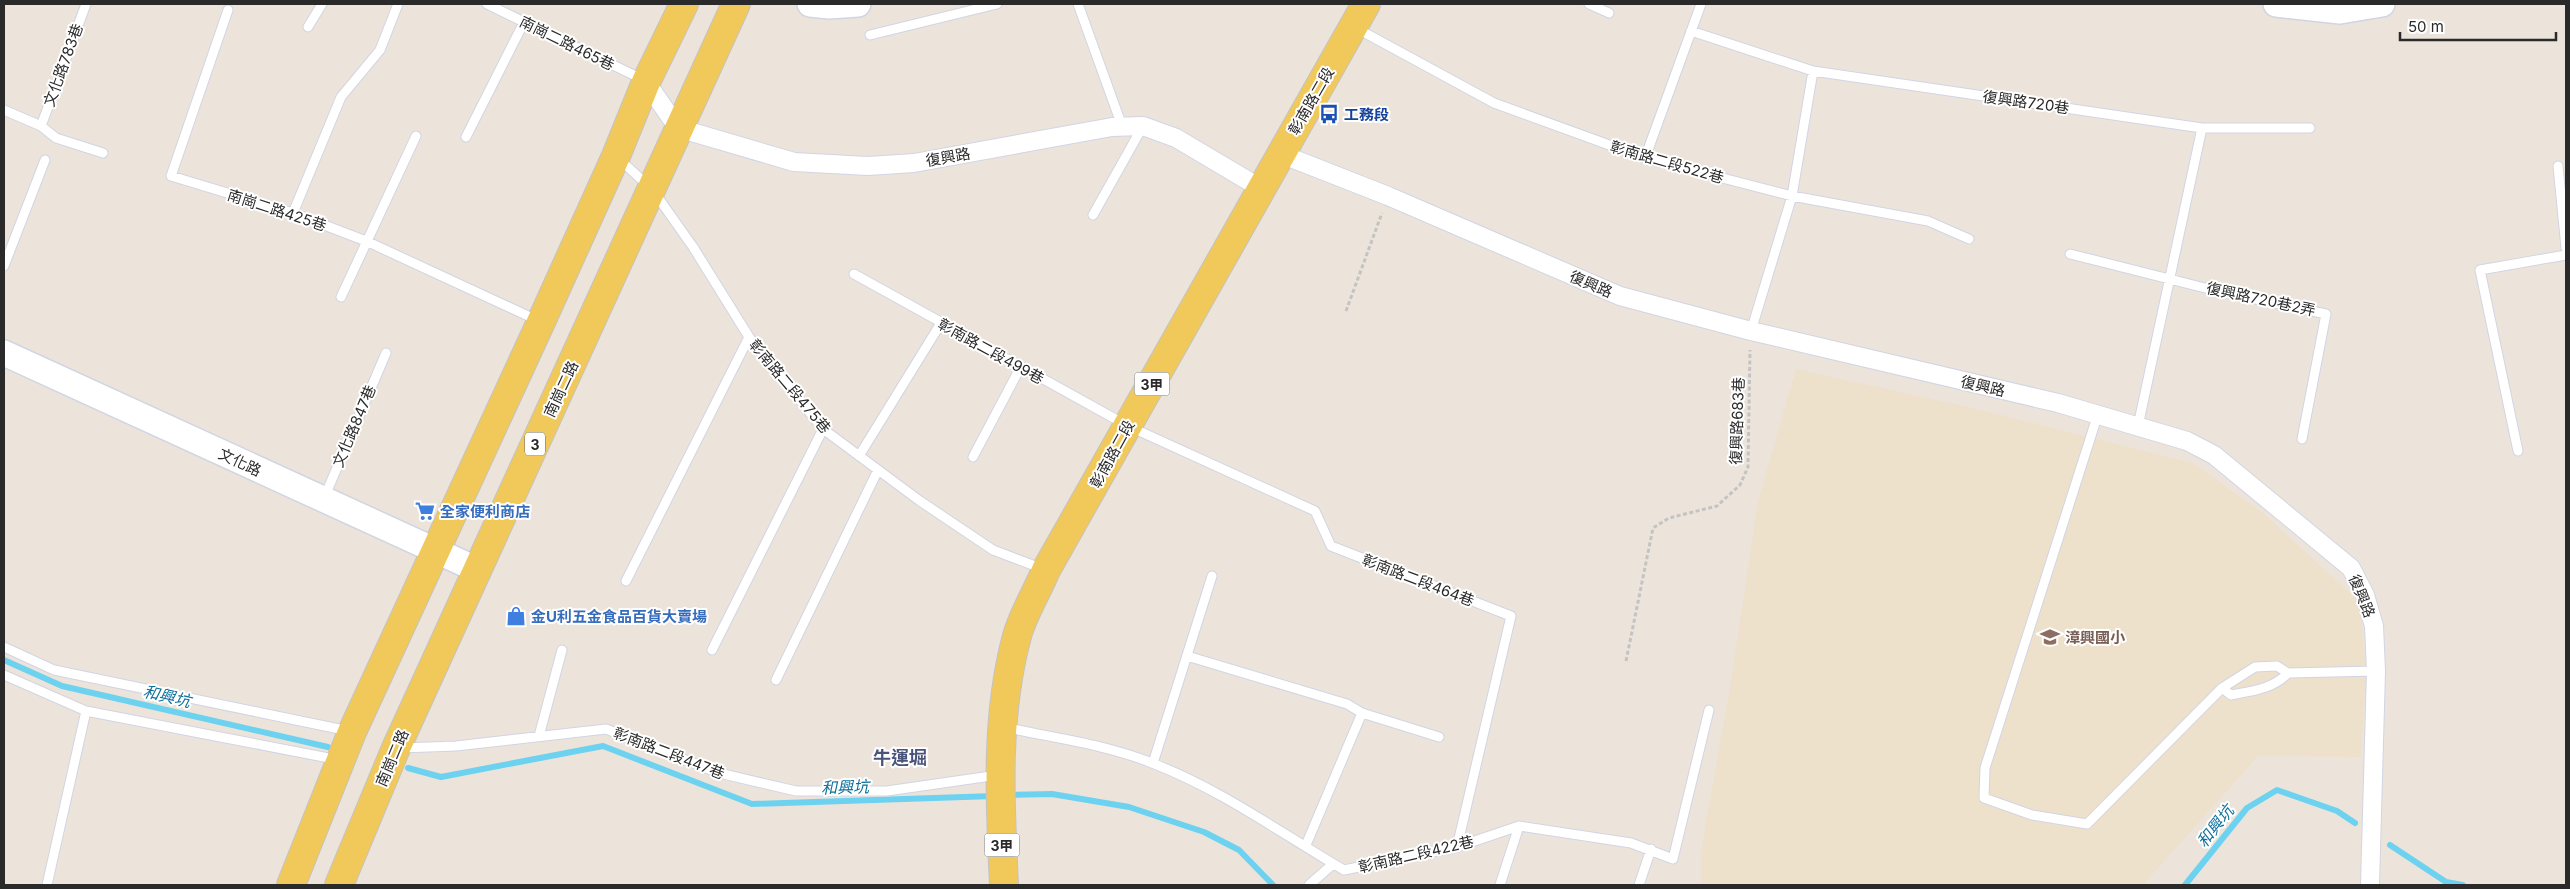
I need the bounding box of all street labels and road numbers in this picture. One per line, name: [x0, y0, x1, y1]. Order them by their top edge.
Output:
street label: 南崗二路465巷: [516, 12, 618, 74]
street label: 文化路783巷: [39, 21, 87, 109]
street label: 彰南路二段: [1284, 64, 1338, 138]
street label: 復興路720巷: [1982, 87, 2070, 117]
street label: 彰南路二段522巷: [1608, 137, 1726, 187]
street label: 復興路: [924, 144, 972, 170]
street label: 南崗二路425巷: [225, 185, 329, 235]
street label: 復興路: [1567, 266, 1615, 302]
street label: 復興路720巷2弄: [2205, 278, 2317, 320]
street label: 彰南路二段499巷: [935, 314, 1047, 388]
street label: 彰南路二段475巷: [745, 335, 835, 437]
street label: 南崗二路: [540, 358, 582, 420]
road number: 3甲: [1134, 372, 1170, 396]
street label: 復興路: [1959, 372, 2007, 400]
street label: 復興路683巷: [1726, 377, 1748, 465]
street label: 文化路847巷: [328, 382, 380, 470]
street label: 彰南路二段: [1086, 417, 1138, 491]
road number: 3: [525, 432, 545, 456]
street label: 文化路: [216, 444, 264, 480]
street label: 彰南路二段464巷: [1359, 550, 1477, 610]
street label: 復興路: [2345, 572, 2379, 620]
street label: 彰南路二段447巷: [611, 723, 727, 783]
street label: 南崗二路: [372, 727, 412, 789]
street label: 彰南路二段422巷: [1356, 831, 1476, 877]
road number: 3甲: [984, 834, 1020, 856]

